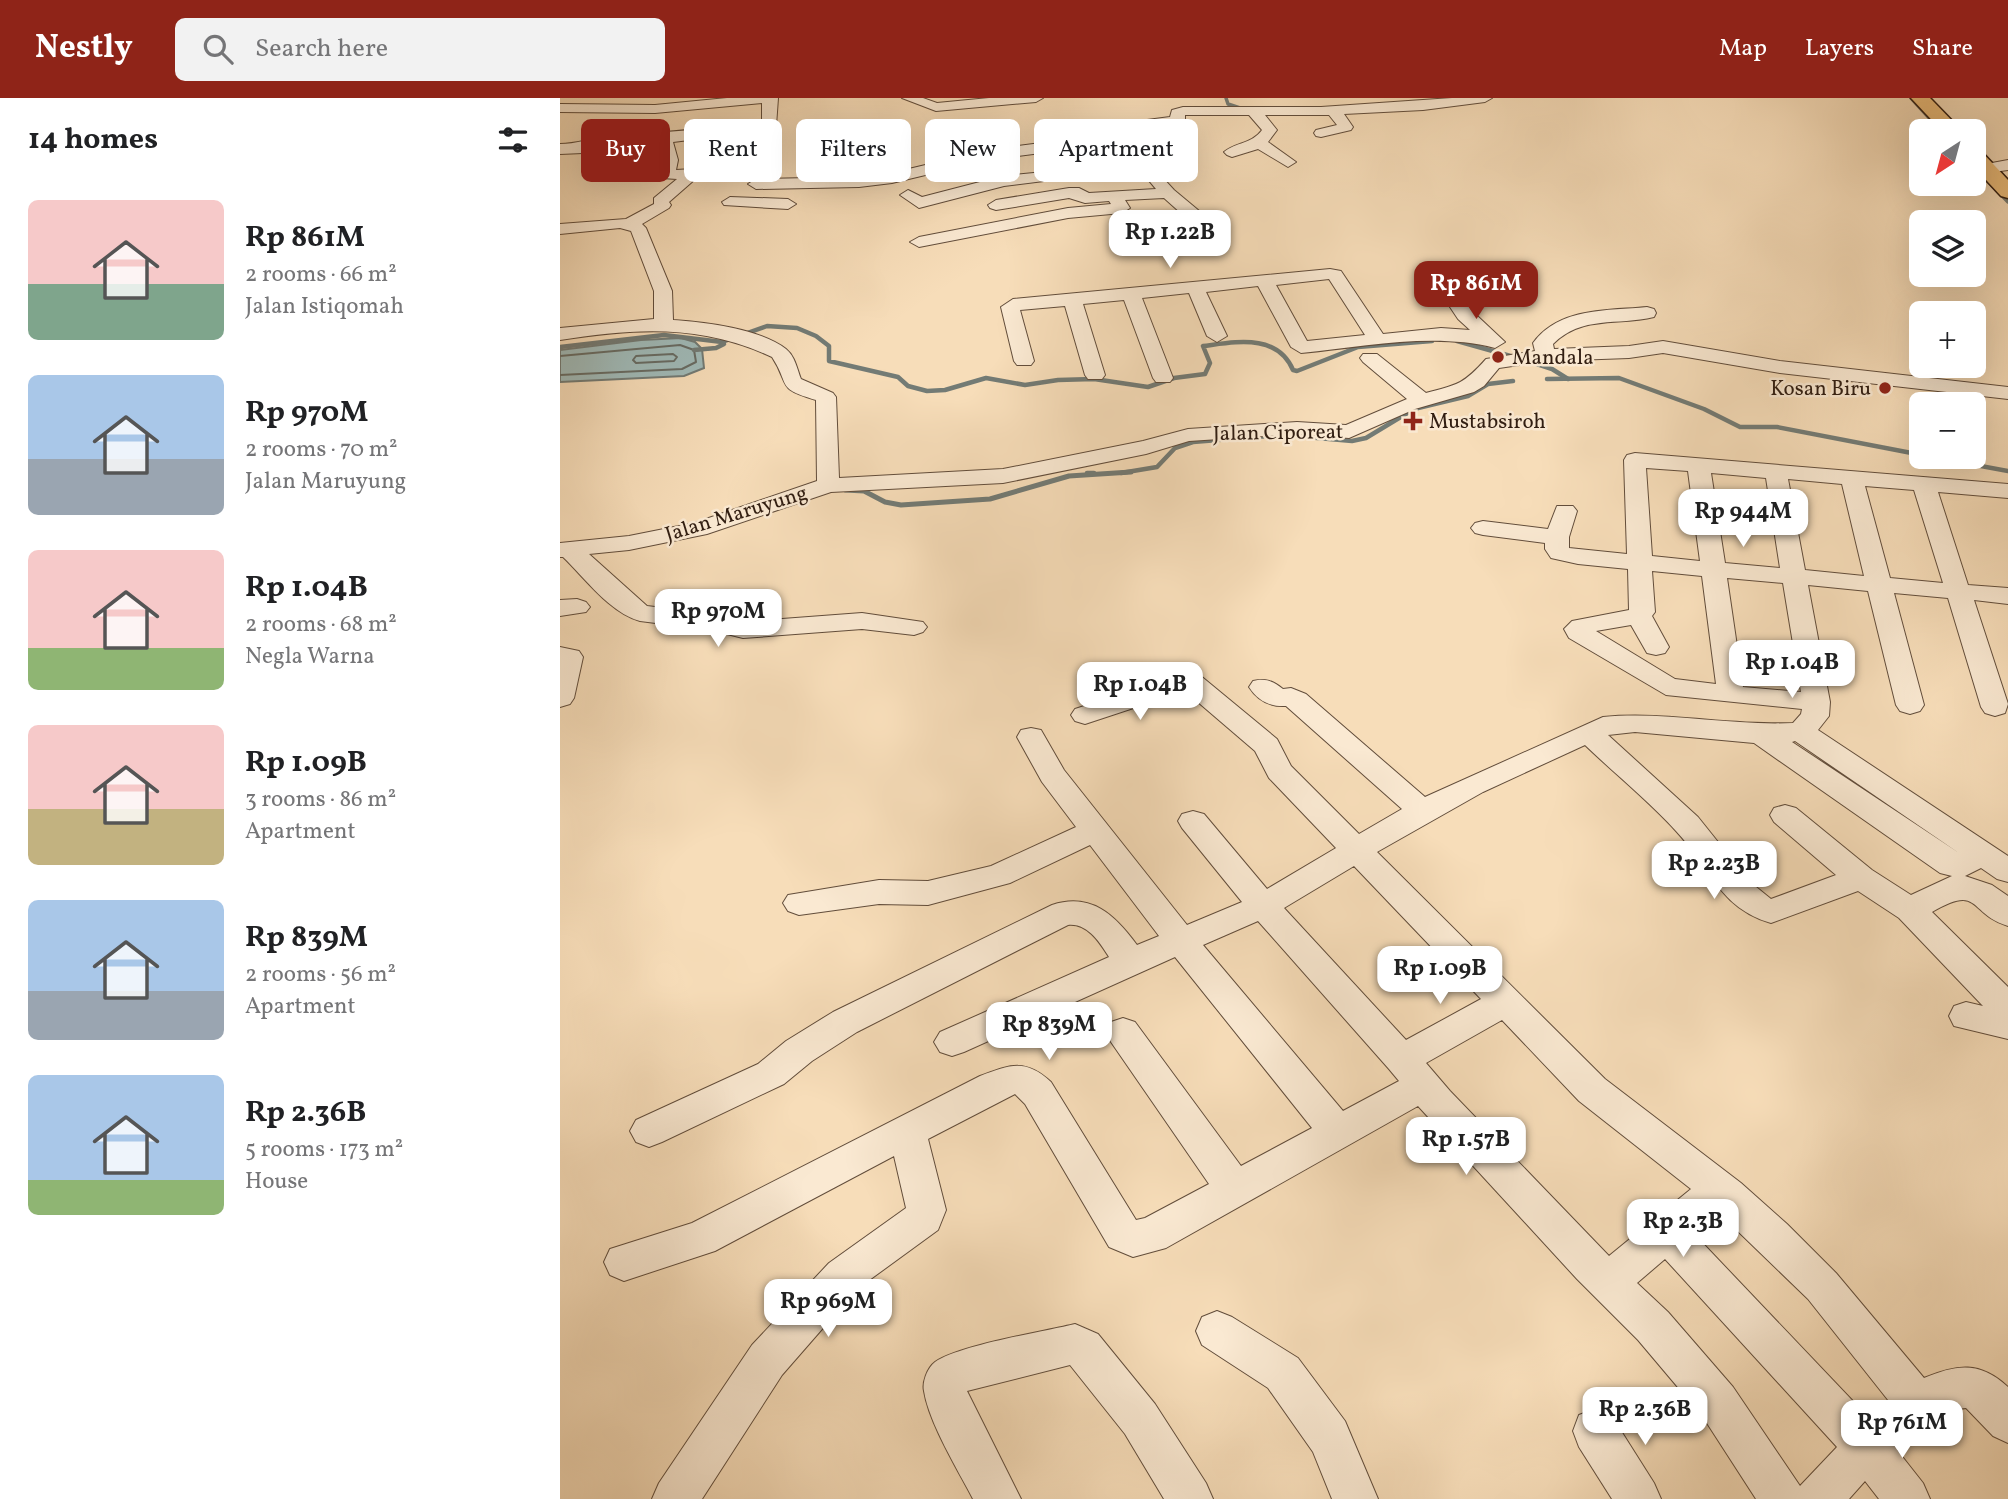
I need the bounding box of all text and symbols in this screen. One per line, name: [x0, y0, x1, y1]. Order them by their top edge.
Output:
search box: [175, 18, 665, 81]
text: Nestly: [35, 26, 133, 72]
icon: search: [199, 30, 237, 68]
text: Search here: [255, 31, 388, 67]
text: Map: [1719, 32, 1767, 66]
text: Layers: [1805, 32, 1874, 66]
text: Share: [1912, 32, 1973, 66]
text: 14 homes: [28, 119, 158, 161]
chip: Buy: [581, 119, 670, 182]
chip: Rent: [684, 119, 782, 182]
chip: Filters: [796, 119, 911, 182]
chip: New: [925, 119, 1020, 182]
chip: Apartment: [1034, 119, 1198, 182]
north arrow: [1909, 119, 1986, 196]
map controls: [1909, 119, 1986, 469]
icon: filters: [494, 121, 532, 159]
button: layers: [1909, 210, 1986, 287]
pin: Rp 1.22B: [1098, 211, 1242, 270]
text: Rp 861M: [245, 217, 365, 259]
text: Rp 1.22B: [1125, 217, 1215, 249]
icon: home: [84, 228, 168, 312]
text: 2 rooms · 66 m²: [245, 259, 397, 291]
pin: Rp 861M: [1411, 262, 1541, 321]
text: Rp 861M: [1430, 268, 1522, 300]
text: Jalan Istiqomah: [245, 291, 404, 323]
button: +: [1909, 301, 1986, 378]
place label: Mandala: [1512, 344, 1594, 373]
marker: Mandala: [1490, 349, 1506, 365]
place label: Kosan Biru: [1770, 375, 1871, 404]
marker: Kosan Biru: [1877, 380, 1893, 396]
text: Rp 970M: [245, 392, 368, 434]
button: −: [1909, 392, 1986, 469]
icon: home: [84, 403, 168, 487]
place label: Mustabsiroh: [1429, 408, 1546, 437]
marker: Mustabsiroh: [1403, 411, 1423, 431]
street label: Jalan Ciporeat: [1213, 418, 1343, 449]
text: 2 rooms · 70 m²: [245, 434, 398, 466]
text: Jalan Maruyung: [245, 466, 406, 498]
street label: Jalan Maruyung: [662, 479, 811, 550]
pin: Rp 944M: [1678, 490, 1808, 549]
text: Rp 944M: [1694, 496, 1792, 528]
text: Rp 1.04B: [245, 567, 368, 609]
icon: home: [84, 578, 168, 662]
pin: Rp 970M: [653, 589, 783, 649]
text: Rp 970M: [671, 596, 765, 628]
text: 2 rooms · 68 m²: [245, 609, 397, 641]
pin: Rp 1.04B: [1720, 640, 1864, 700]
text: Negla Warna: [245, 641, 375, 673]
text: Rp 1.04B: [1745, 647, 1839, 679]
pin: Rp 1.04B: [1068, 662, 1212, 722]
text: Rp 1.04B: [1093, 669, 1187, 701]
text: Rp 1.09B: [245, 742, 367, 784]
icon: home: [84, 753, 168, 837]
text: 3 rooms · 86 m²: [245, 784, 396, 816]
text: Apartment: [245, 816, 356, 848]
pin: Rp 2.23B: [1642, 842, 1786, 901]
text: Rp 2.23B: [1668, 848, 1760, 880]
text: Rp 839M: [245, 917, 368, 959]
icon: home: [84, 928, 168, 1012]
pin: Rp 1.09B: [1368, 946, 1512, 1006]
text: Rp 1.09B: [1393, 953, 1487, 985]
text: 2 rooms · 56 m²: [245, 959, 396, 991]
text: Apartment: [245, 991, 356, 1023]
pin: Rp 839M: [984, 1002, 1114, 1062]
text: Rp 839M: [1002, 1009, 1096, 1041]
text: Rp 2.36B: [245, 1092, 366, 1134]
icon: home: [84, 1103, 168, 1187]
pin: Rp 1.57B: [1394, 1118, 1538, 1177]
text: Rp 1.57B: [1422, 1124, 1510, 1156]
text: 5 rooms · 173 m²: [245, 1134, 403, 1166]
text: House: [245, 1166, 308, 1198]
pin: Rp 2.3B: [1618, 1200, 1748, 1259]
text: Rp 2.3B: [1643, 1206, 1723, 1238]
pin: Rp 969M: [763, 1280, 893, 1339]
text: Rp 969M: [780, 1286, 876, 1318]
pin: Rp 2.36B: [1573, 1388, 1717, 1447]
text: Rp 2.36B: [1598, 1394, 1692, 1426]
pin: Rp 761M: [1837, 1400, 1967, 1460]
text: Rp 761M: [1857, 1407, 1947, 1439]

